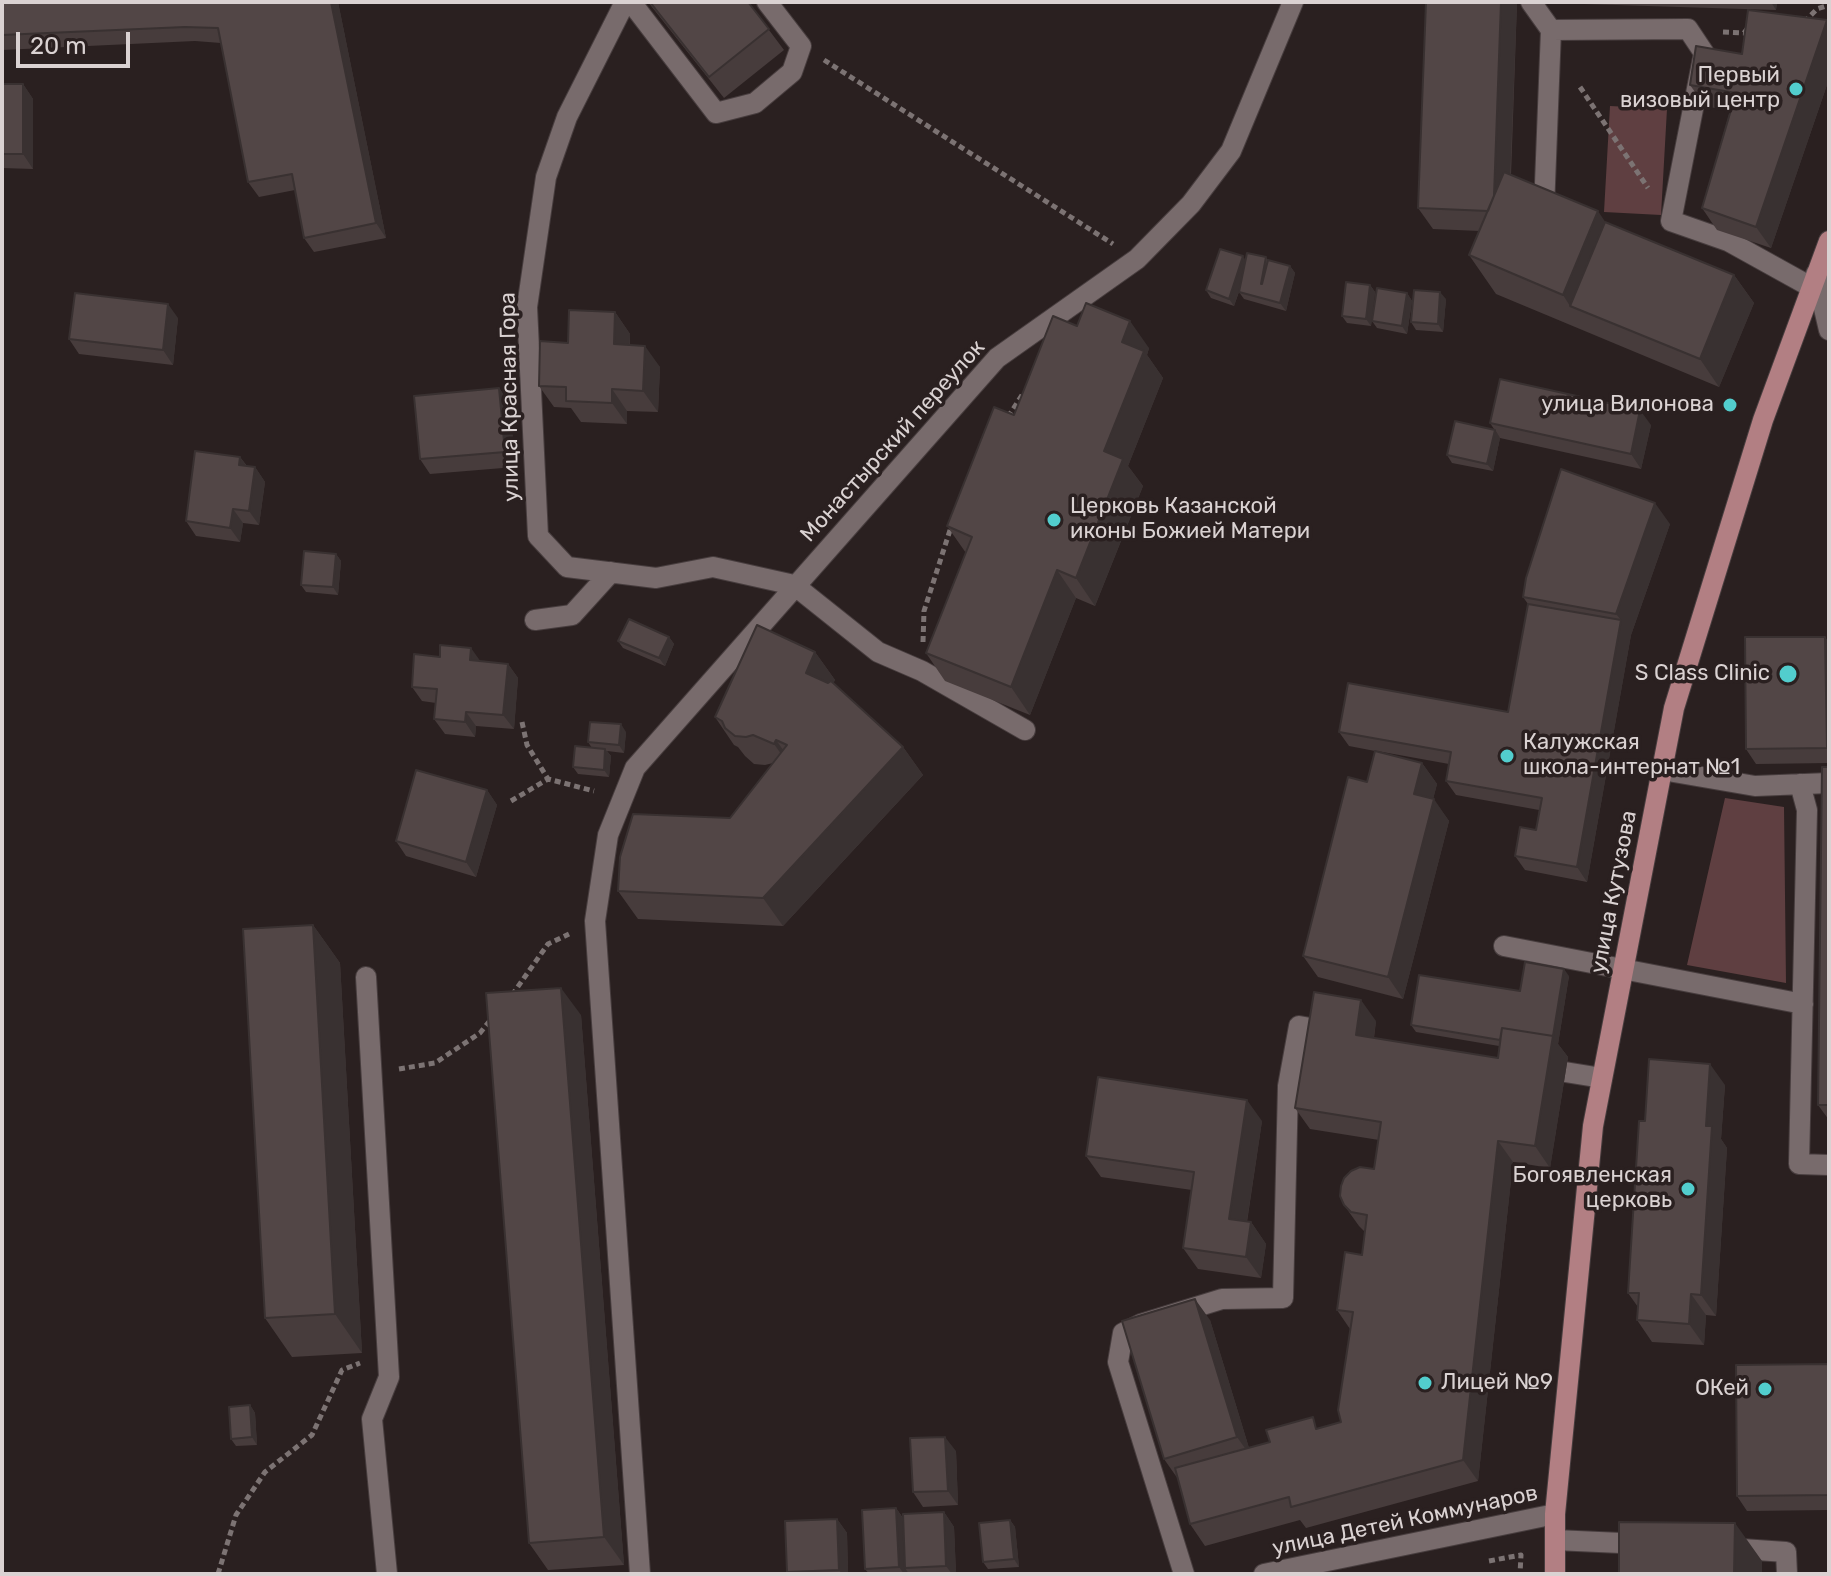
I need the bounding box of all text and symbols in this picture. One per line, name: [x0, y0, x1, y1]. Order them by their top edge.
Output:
scale bar: [20, 16, 134, 66]
text: 20 m: [30, 32, 87, 60]
place label: Первый визовый центр: [1620, 63, 1780, 114]
marker: Первый визовый центр: [1787, 80, 1805, 98]
street label: улица Красная Гора: [495, 292, 525, 502]
street label: Монастырский переулок: [795, 335, 991, 547]
place label: улица Вилонова: [1541, 392, 1714, 418]
marker: улица Вилонова: [1721, 396, 1739, 414]
place label: Церковь Казанской иконы Божией Матери: [1070, 494, 1310, 546]
marker: Церковь Казанской иконы Божией Матери: [1045, 511, 1063, 529]
place label: S Class Clinic: [1635, 661, 1770, 687]
marker: S Class Clinic: [1777, 663, 1799, 685]
place label: Калужская школа-интернат №1: [1523, 730, 1740, 782]
marker: Калужская школа-интернат №1: [1498, 747, 1516, 765]
street label: улица Кутузова: [1585, 808, 1643, 976]
place label: Богоявленская церковь: [1513, 1163, 1672, 1214]
marker: Богоявленская церковь: [1679, 1180, 1697, 1198]
place label: Лицей №9: [1441, 1370, 1553, 1396]
marker: Лицей №9: [1416, 1374, 1434, 1392]
place label: ОКей: [1695, 1376, 1749, 1402]
marker: ОКей: [1756, 1380, 1774, 1398]
street label: улица Детей Коммунаров: [1270, 1480, 1540, 1562]

